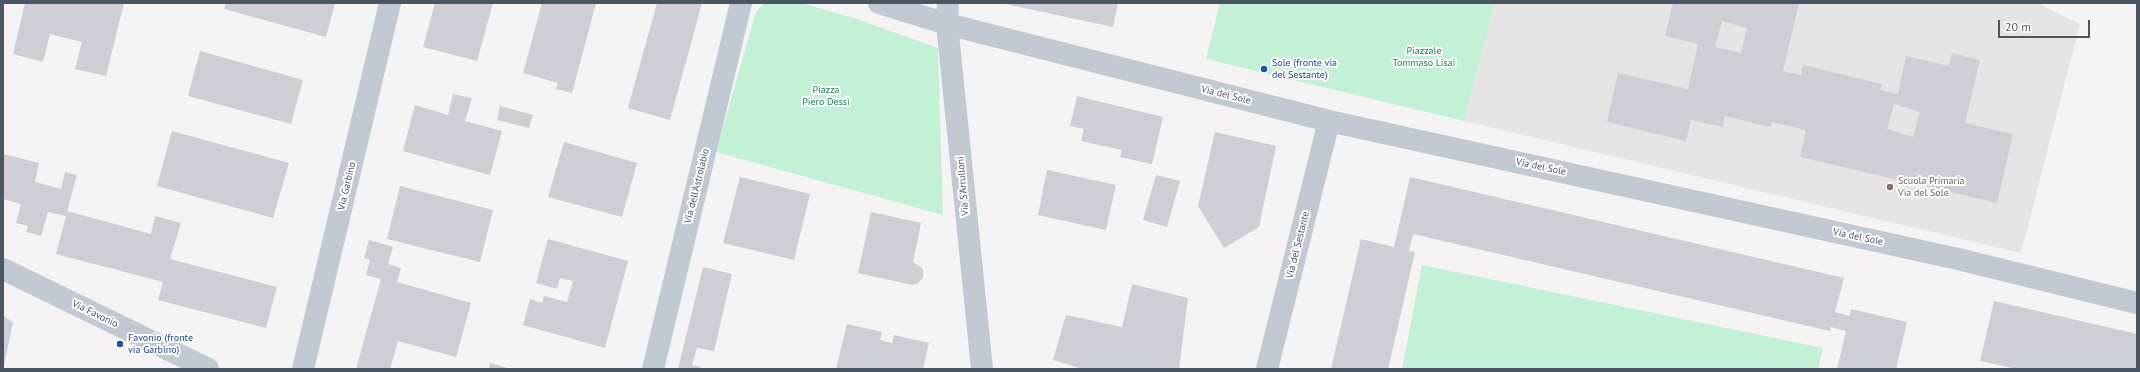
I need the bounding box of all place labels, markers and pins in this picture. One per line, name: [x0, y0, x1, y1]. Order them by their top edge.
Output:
place label: Sole (fronte via del Sestante): [1272, 57, 1337, 80]
marker: Sole (fronte via del Sestante): [1259, 64, 1269, 74]
place label: Scuola Primaria Via del Sole: [1898, 175, 1965, 198]
marker: Scuola Primaria Via del Sole: [1885, 182, 1895, 192]
place label: Favonio (fronte via Garbino): [128, 332, 193, 356]
marker: Favonio (fronte via Garbino): [115, 339, 125, 349]

